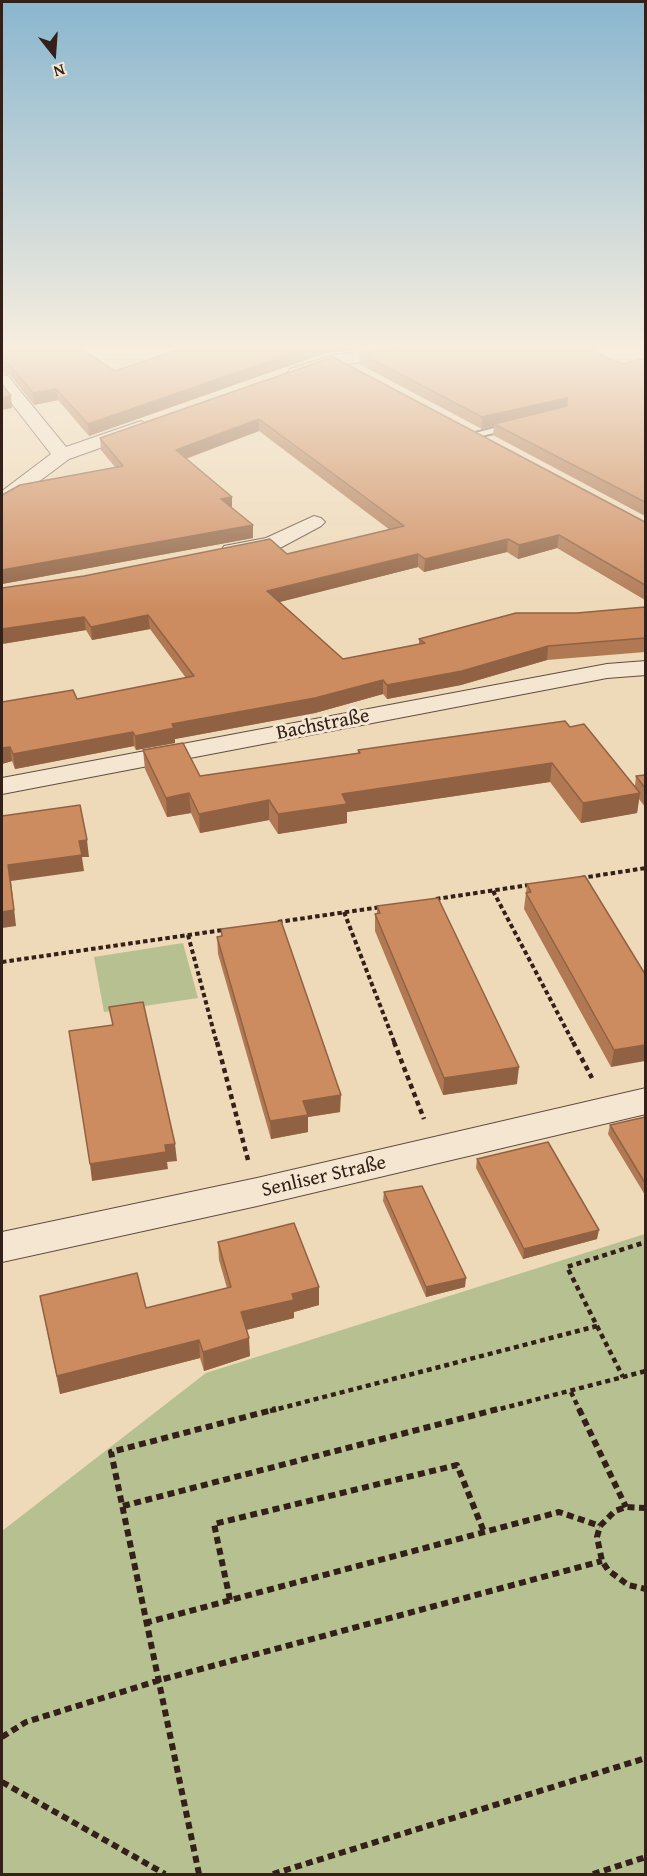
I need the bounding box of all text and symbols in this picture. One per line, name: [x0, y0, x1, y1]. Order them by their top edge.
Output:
north arrow: [24, 24, 84, 84]
text: N: [51, 58, 68, 84]
street label: Bachstraße: [274, 704, 372, 746]
street label: Senliser Straße: [259, 1151, 389, 1203]

